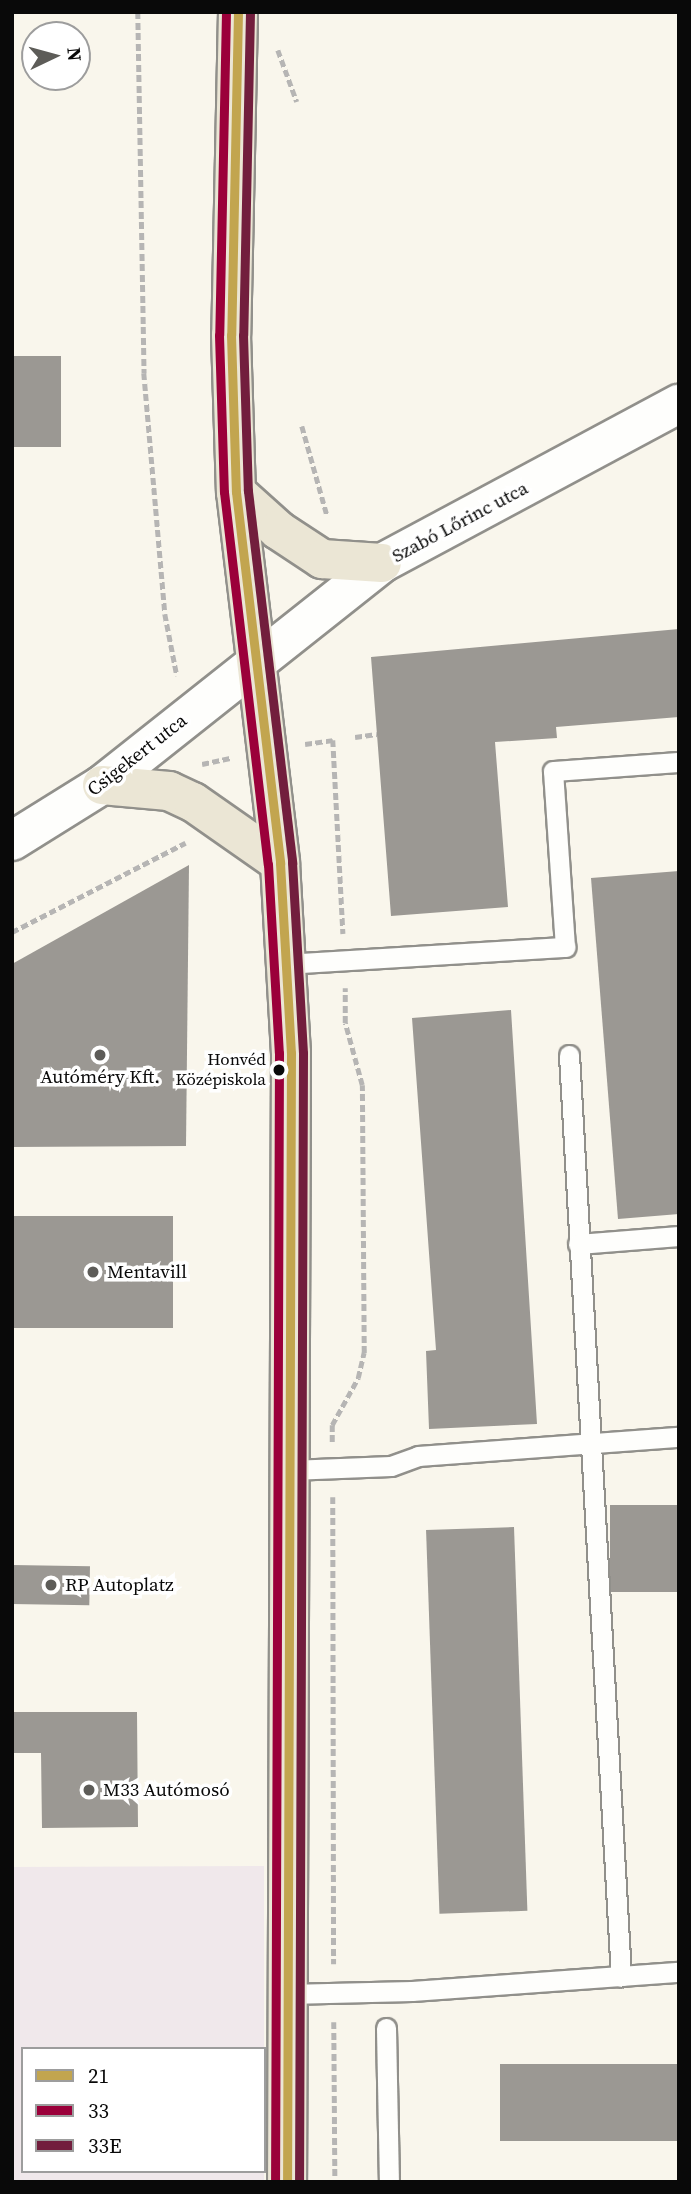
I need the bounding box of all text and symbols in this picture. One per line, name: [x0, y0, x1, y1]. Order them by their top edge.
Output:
north arrow: [21, 21, 91, 91]
text: N: [61, 46, 88, 62]
street label: Szabó Lőrinc utca: [388, 477, 532, 567]
street label: Csigekert utca: [83, 709, 191, 801]
marker: Autóméry Kft.: [92, 1047, 108, 1063]
place label: Honvéd Középiskola: [176, 1050, 266, 1090]
marker: Honvéd Középiskola: [272, 1063, 286, 1077]
place label: Autóméry Kft.: [40, 1066, 160, 1088]
place label: Mentavill: [107, 1261, 187, 1283]
marker: Mentavill: [85, 1264, 101, 1280]
place label: RP Autoplatz: [65, 1574, 174, 1596]
marker: RP Autoplatz: [43, 1577, 59, 1593]
place label: M33 Autómosó: [103, 1779, 230, 1801]
marker: M33 Autómosó: [81, 1782, 97, 1798]
legend: [21, 2047, 266, 2173]
text: 21: [88, 2061, 109, 2090]
text: 33: [88, 2096, 109, 2125]
text: 33E: [88, 2131, 122, 2160]

